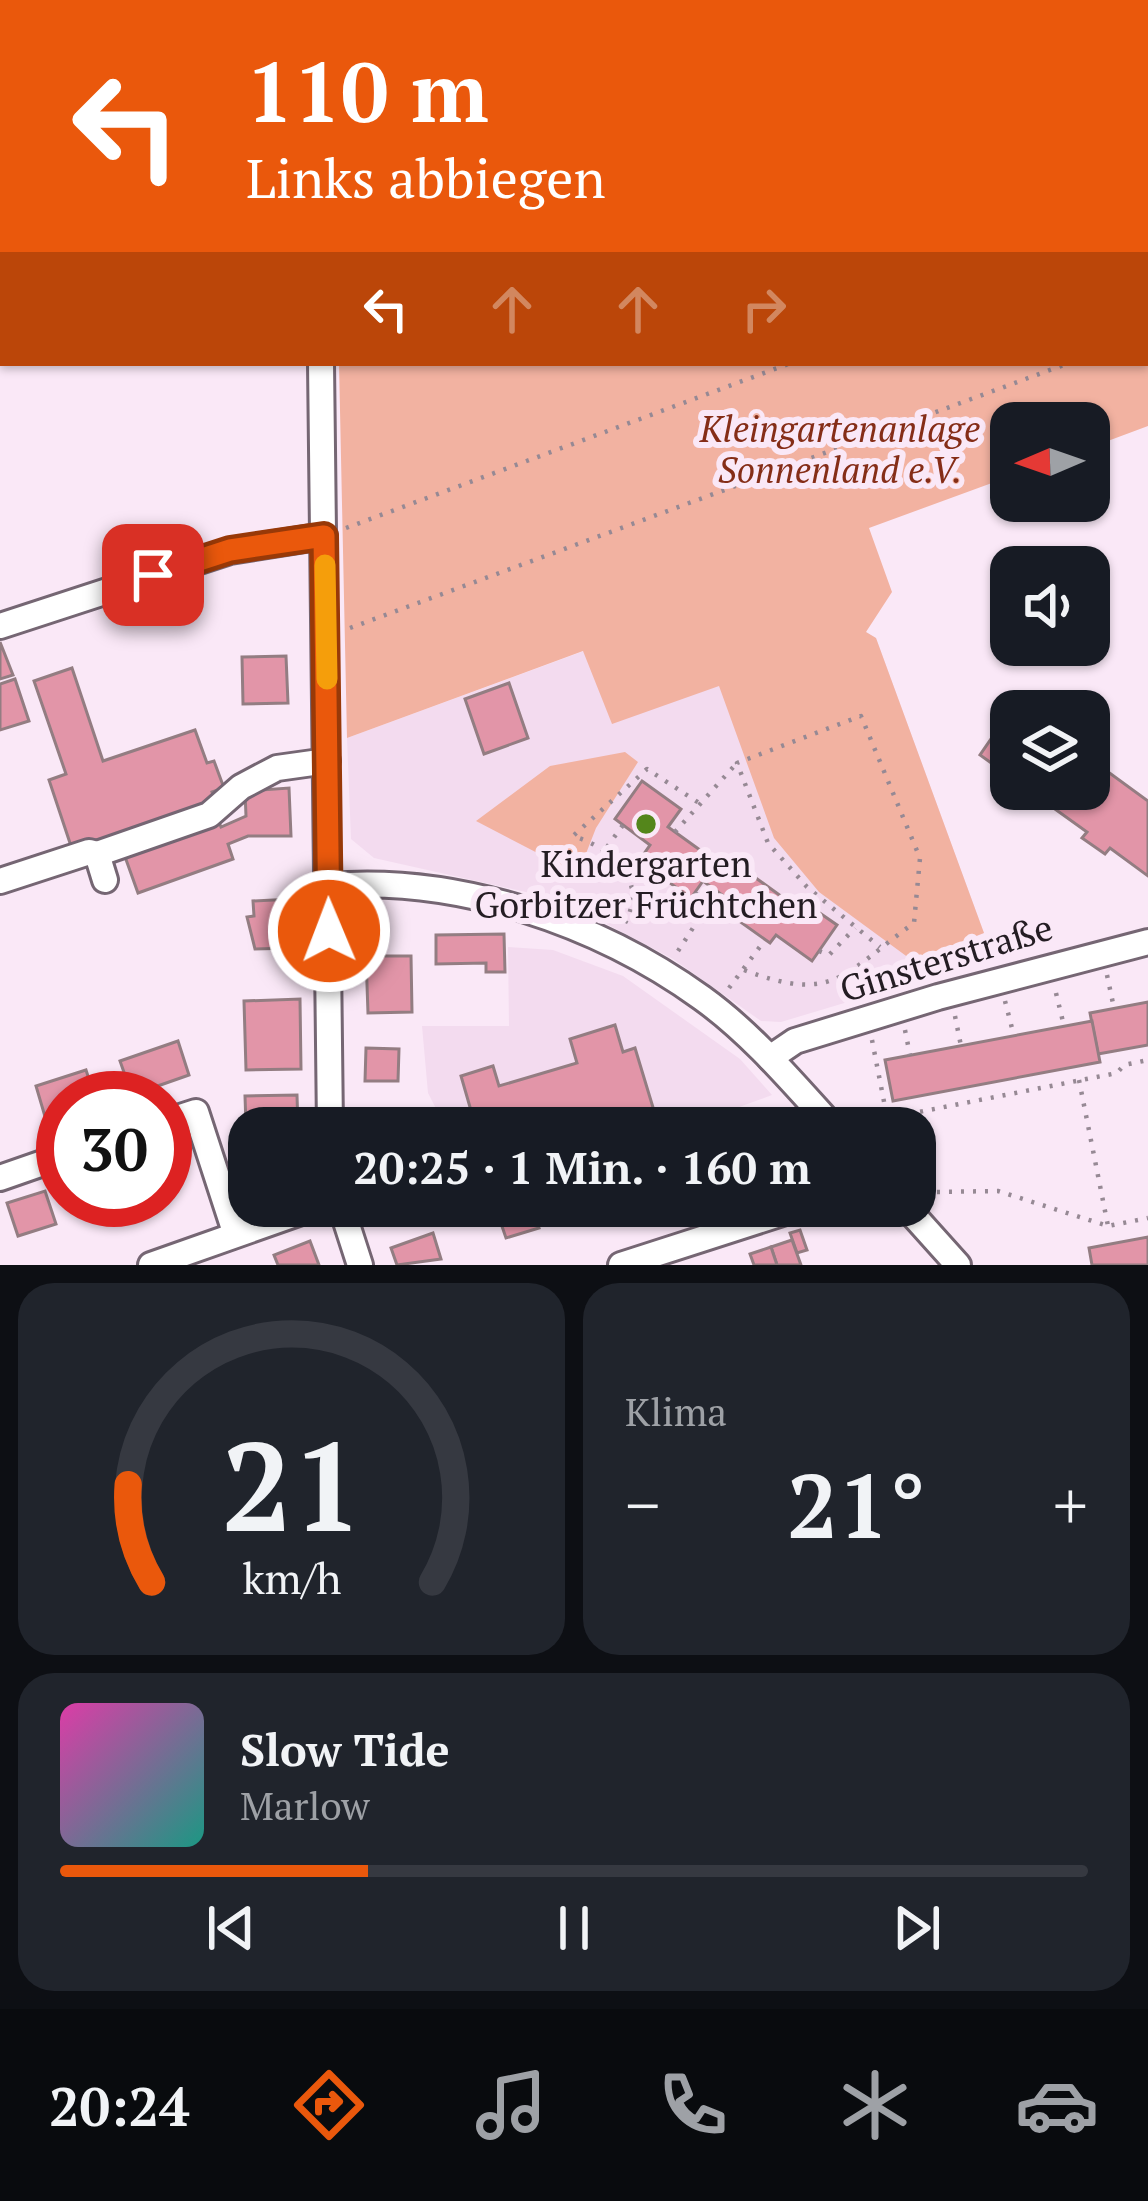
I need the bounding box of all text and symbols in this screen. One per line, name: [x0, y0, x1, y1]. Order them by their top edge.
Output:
text: 110 m: [246, 35, 489, 146]
icon: left: [48, 48, 204, 204]
text: Links abbiegen: [246, 142, 606, 213]
icon: left: [353, 276, 419, 342]
icon: ahead: [479, 276, 545, 342]
icon: ahead: [605, 276, 671, 342]
icon: right: [731, 276, 797, 342]
north arrow: [990, 402, 1110, 522]
map controls: [990, 402, 1110, 810]
park label: Kleingartenanlage Sonnenland e.V.: [699, 405, 980, 493]
pin: [102, 524, 204, 626]
icon: arrive: [120, 542, 186, 608]
button: sound: [990, 546, 1110, 666]
button: layers: [990, 690, 1110, 810]
marker: Kindergarten Gorbitzer Früchtchen: [633, 811, 659, 837]
place label: Kindergarten Gorbitzer Früchtchen: [475, 840, 817, 928]
position arrow: [266, 868, 392, 994]
street label: Ginsterstraße: [834, 903, 1058, 1012]
speed limit sign: 30: [36, 1071, 192, 1227]
text: 20:25 · 1 Min. · 160 m: [353, 1137, 811, 1197]
text: Klima: [625, 1385, 727, 1437]
text: 21: [221, 1401, 362, 1567]
text: 21°: [787, 1444, 926, 1564]
text: −: [625, 1460, 660, 1548]
text: +: [1053, 1460, 1088, 1548]
text: km/h: [242, 1549, 341, 1606]
text: Slow Tide: [240, 1719, 450, 1779]
text: Marlow: [240, 1779, 370, 1831]
icon: previous: [198, 1895, 264, 1961]
icon: pause: [541, 1895, 607, 1961]
icon: next: [884, 1895, 950, 1961]
icon: directions: [287, 2063, 371, 2147]
icon: music: [469, 2063, 553, 2147]
icon: phone: [651, 2063, 735, 2147]
icon: climate: [833, 2063, 917, 2147]
icon: car: [1015, 2063, 1099, 2147]
text: 20:24: [49, 2070, 190, 2141]

